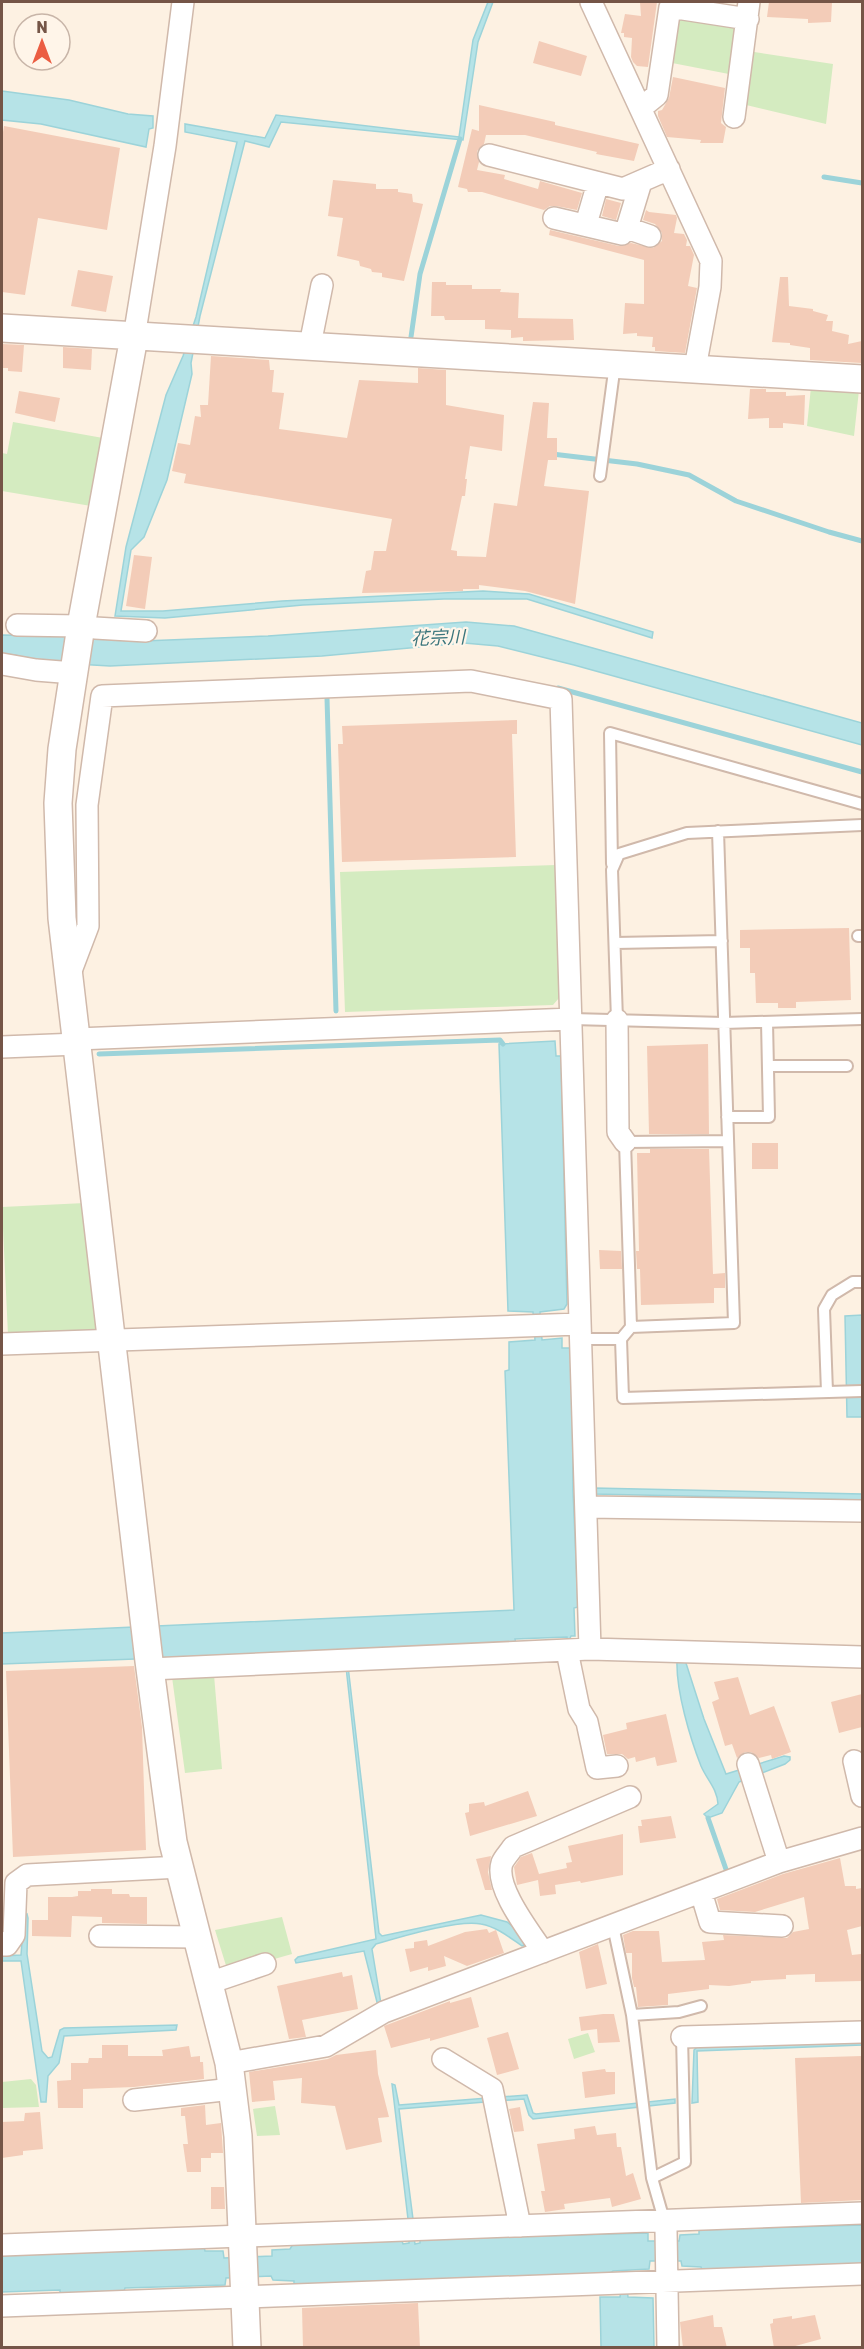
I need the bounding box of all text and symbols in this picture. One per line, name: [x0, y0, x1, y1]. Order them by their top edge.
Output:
north arrow: [12, 12, 72, 72]
text: N: [36, 18, 48, 37]
water label: 花宗川: [411, 626, 467, 650]

